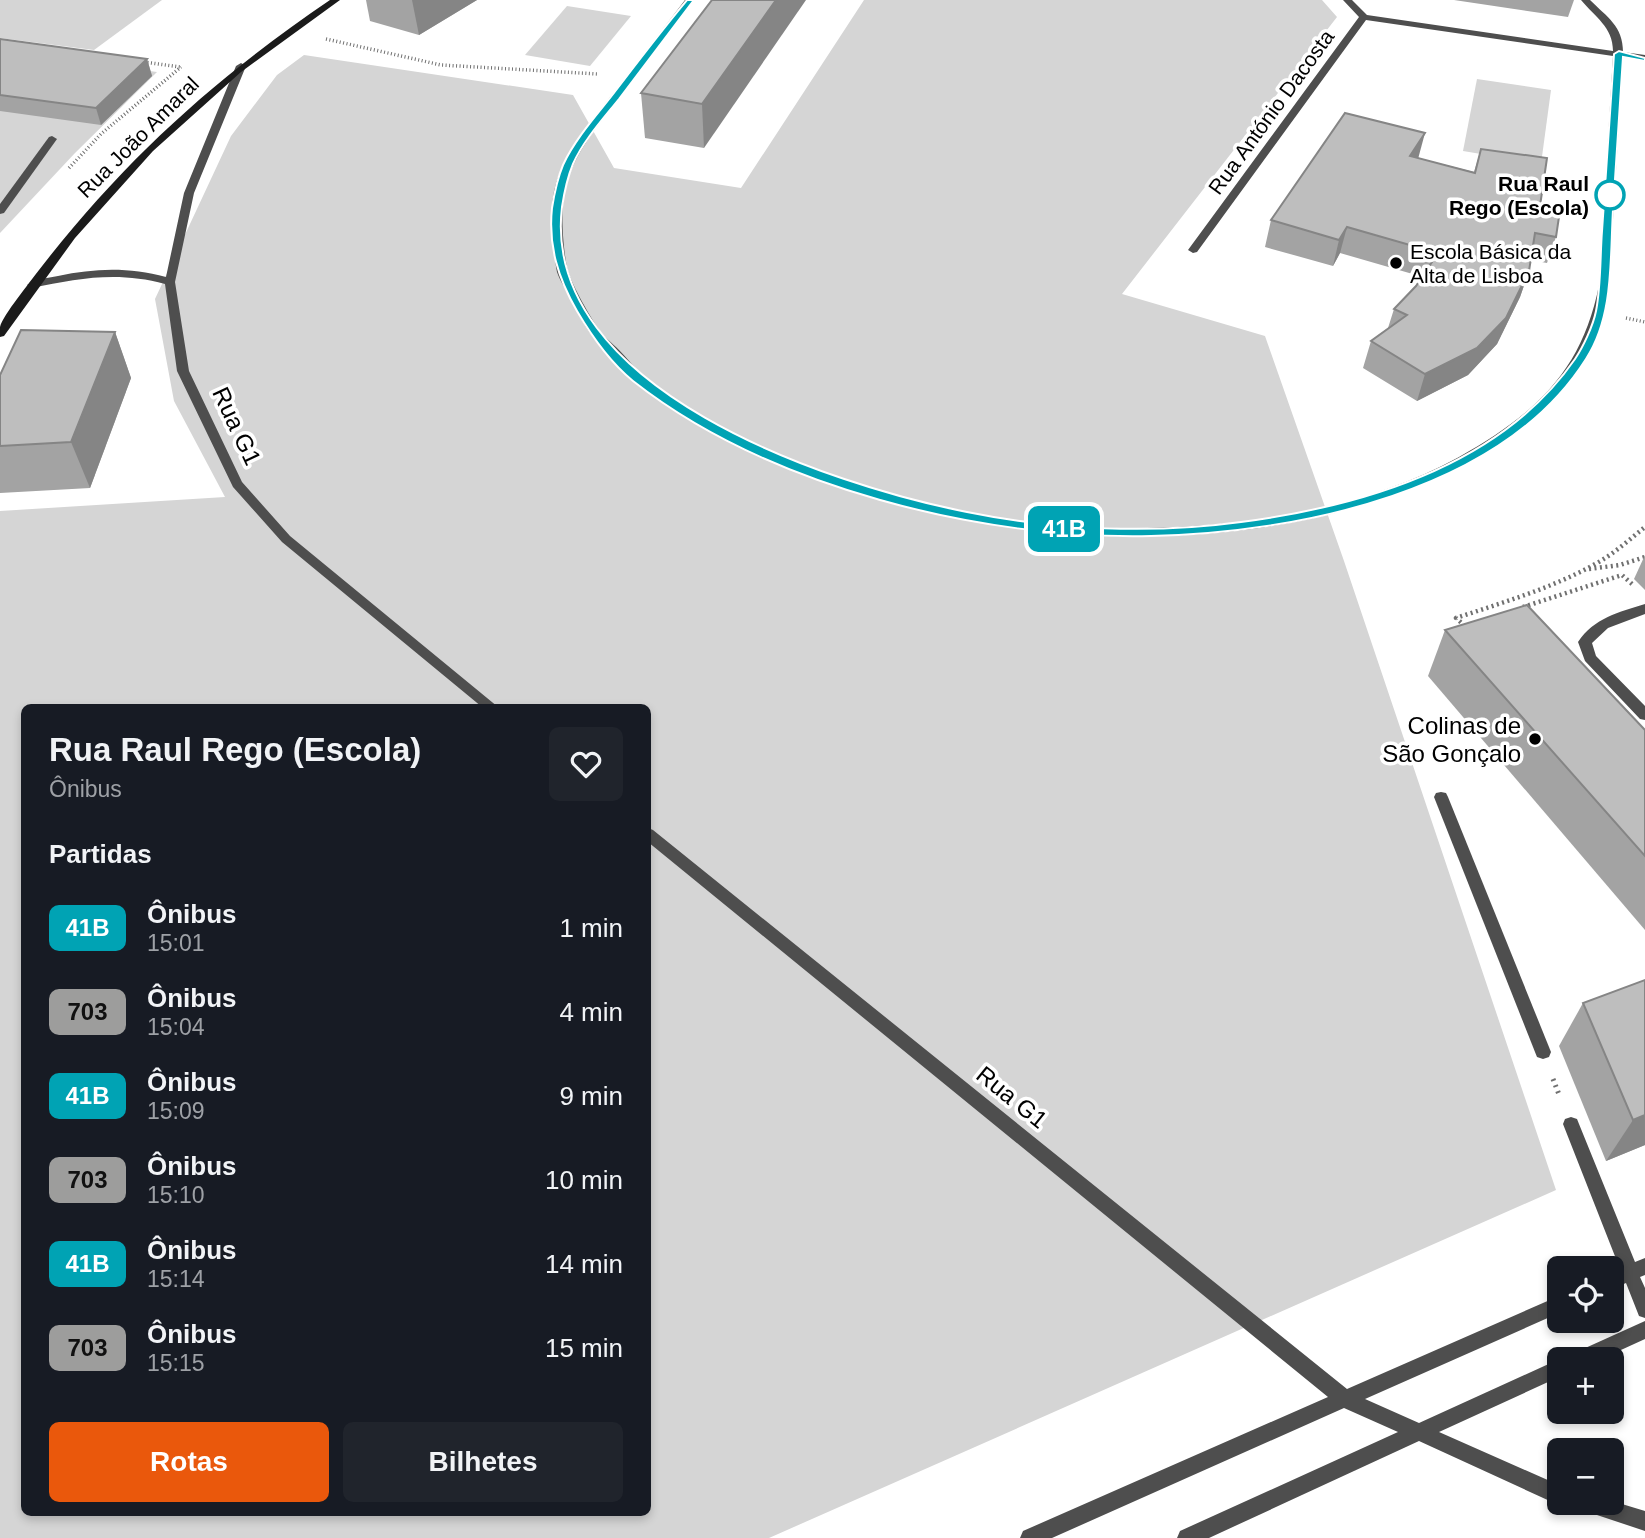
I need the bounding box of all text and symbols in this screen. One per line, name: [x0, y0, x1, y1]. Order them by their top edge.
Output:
street label: Rua António Dacosta: [1204, 25, 1338, 199]
street label: Rua João Amaral: [73, 72, 203, 202]
place label: Rua Raul Rego (Escola): [1449, 172, 1589, 219]
marker: Rua Raul Rego (Escola): [1595, 180, 1625, 210]
place label: Escola Básica da Alta de Lisboa: [1410, 240, 1571, 287]
marker: Escola Básica da Alta de Lisboa: [1388, 255, 1404, 271]
street label: Rua G1: [207, 383, 267, 469]
line badge: 41B: [1024, 506, 1104, 552]
text: 41B: [1042, 515, 1086, 542]
place label: Colinas de São Gonçalo: [1382, 712, 1521, 767]
button: heart: [549, 727, 623, 801]
text: Rua Raul Rego (Escola): [49, 731, 421, 768]
marker: Colinas de São Gonçalo: [1527, 731, 1543, 747]
text: Ônibus: [49, 776, 122, 802]
text: Partidas: [49, 839, 152, 869]
text: Ônibus: [147, 899, 237, 929]
text: 1 min: [559, 913, 623, 943]
text: 41B: [65, 914, 110, 941]
text: 15:01: [147, 930, 205, 956]
text: Ônibus: [147, 983, 237, 1013]
text: 4 min: [559, 997, 623, 1027]
text: 703: [67, 998, 108, 1025]
text: 15:04: [147, 1014, 205, 1040]
street label: Rua G1: [971, 1060, 1053, 1134]
text: Ônibus: [147, 1067, 237, 1097]
text: 9 min: [559, 1081, 623, 1111]
text: 41B: [65, 1082, 110, 1109]
text: 15:09: [147, 1098, 205, 1124]
text: Ônibus: [147, 1151, 237, 1181]
text: 10 min: [545, 1165, 623, 1195]
text: 703: [67, 1166, 108, 1193]
text: 15:10: [147, 1182, 205, 1208]
text: Ônibus: [147, 1235, 237, 1265]
text: 14 min: [545, 1249, 623, 1279]
text: 41B: [65, 1250, 110, 1277]
map controls: [1547, 1256, 1624, 1515]
button: locate: [1547, 1256, 1624, 1333]
text: 15:14: [147, 1266, 205, 1292]
text: Ônibus: [147, 1319, 237, 1349]
text: 15 min: [545, 1333, 623, 1363]
text: 703: [67, 1334, 108, 1361]
button: +: [1547, 1347, 1624, 1424]
text: 15:15: [147, 1350, 205, 1376]
button: Rotas: [49, 1422, 329, 1502]
button: Bilhetes: [343, 1422, 623, 1502]
button: −: [1547, 1438, 1624, 1515]

